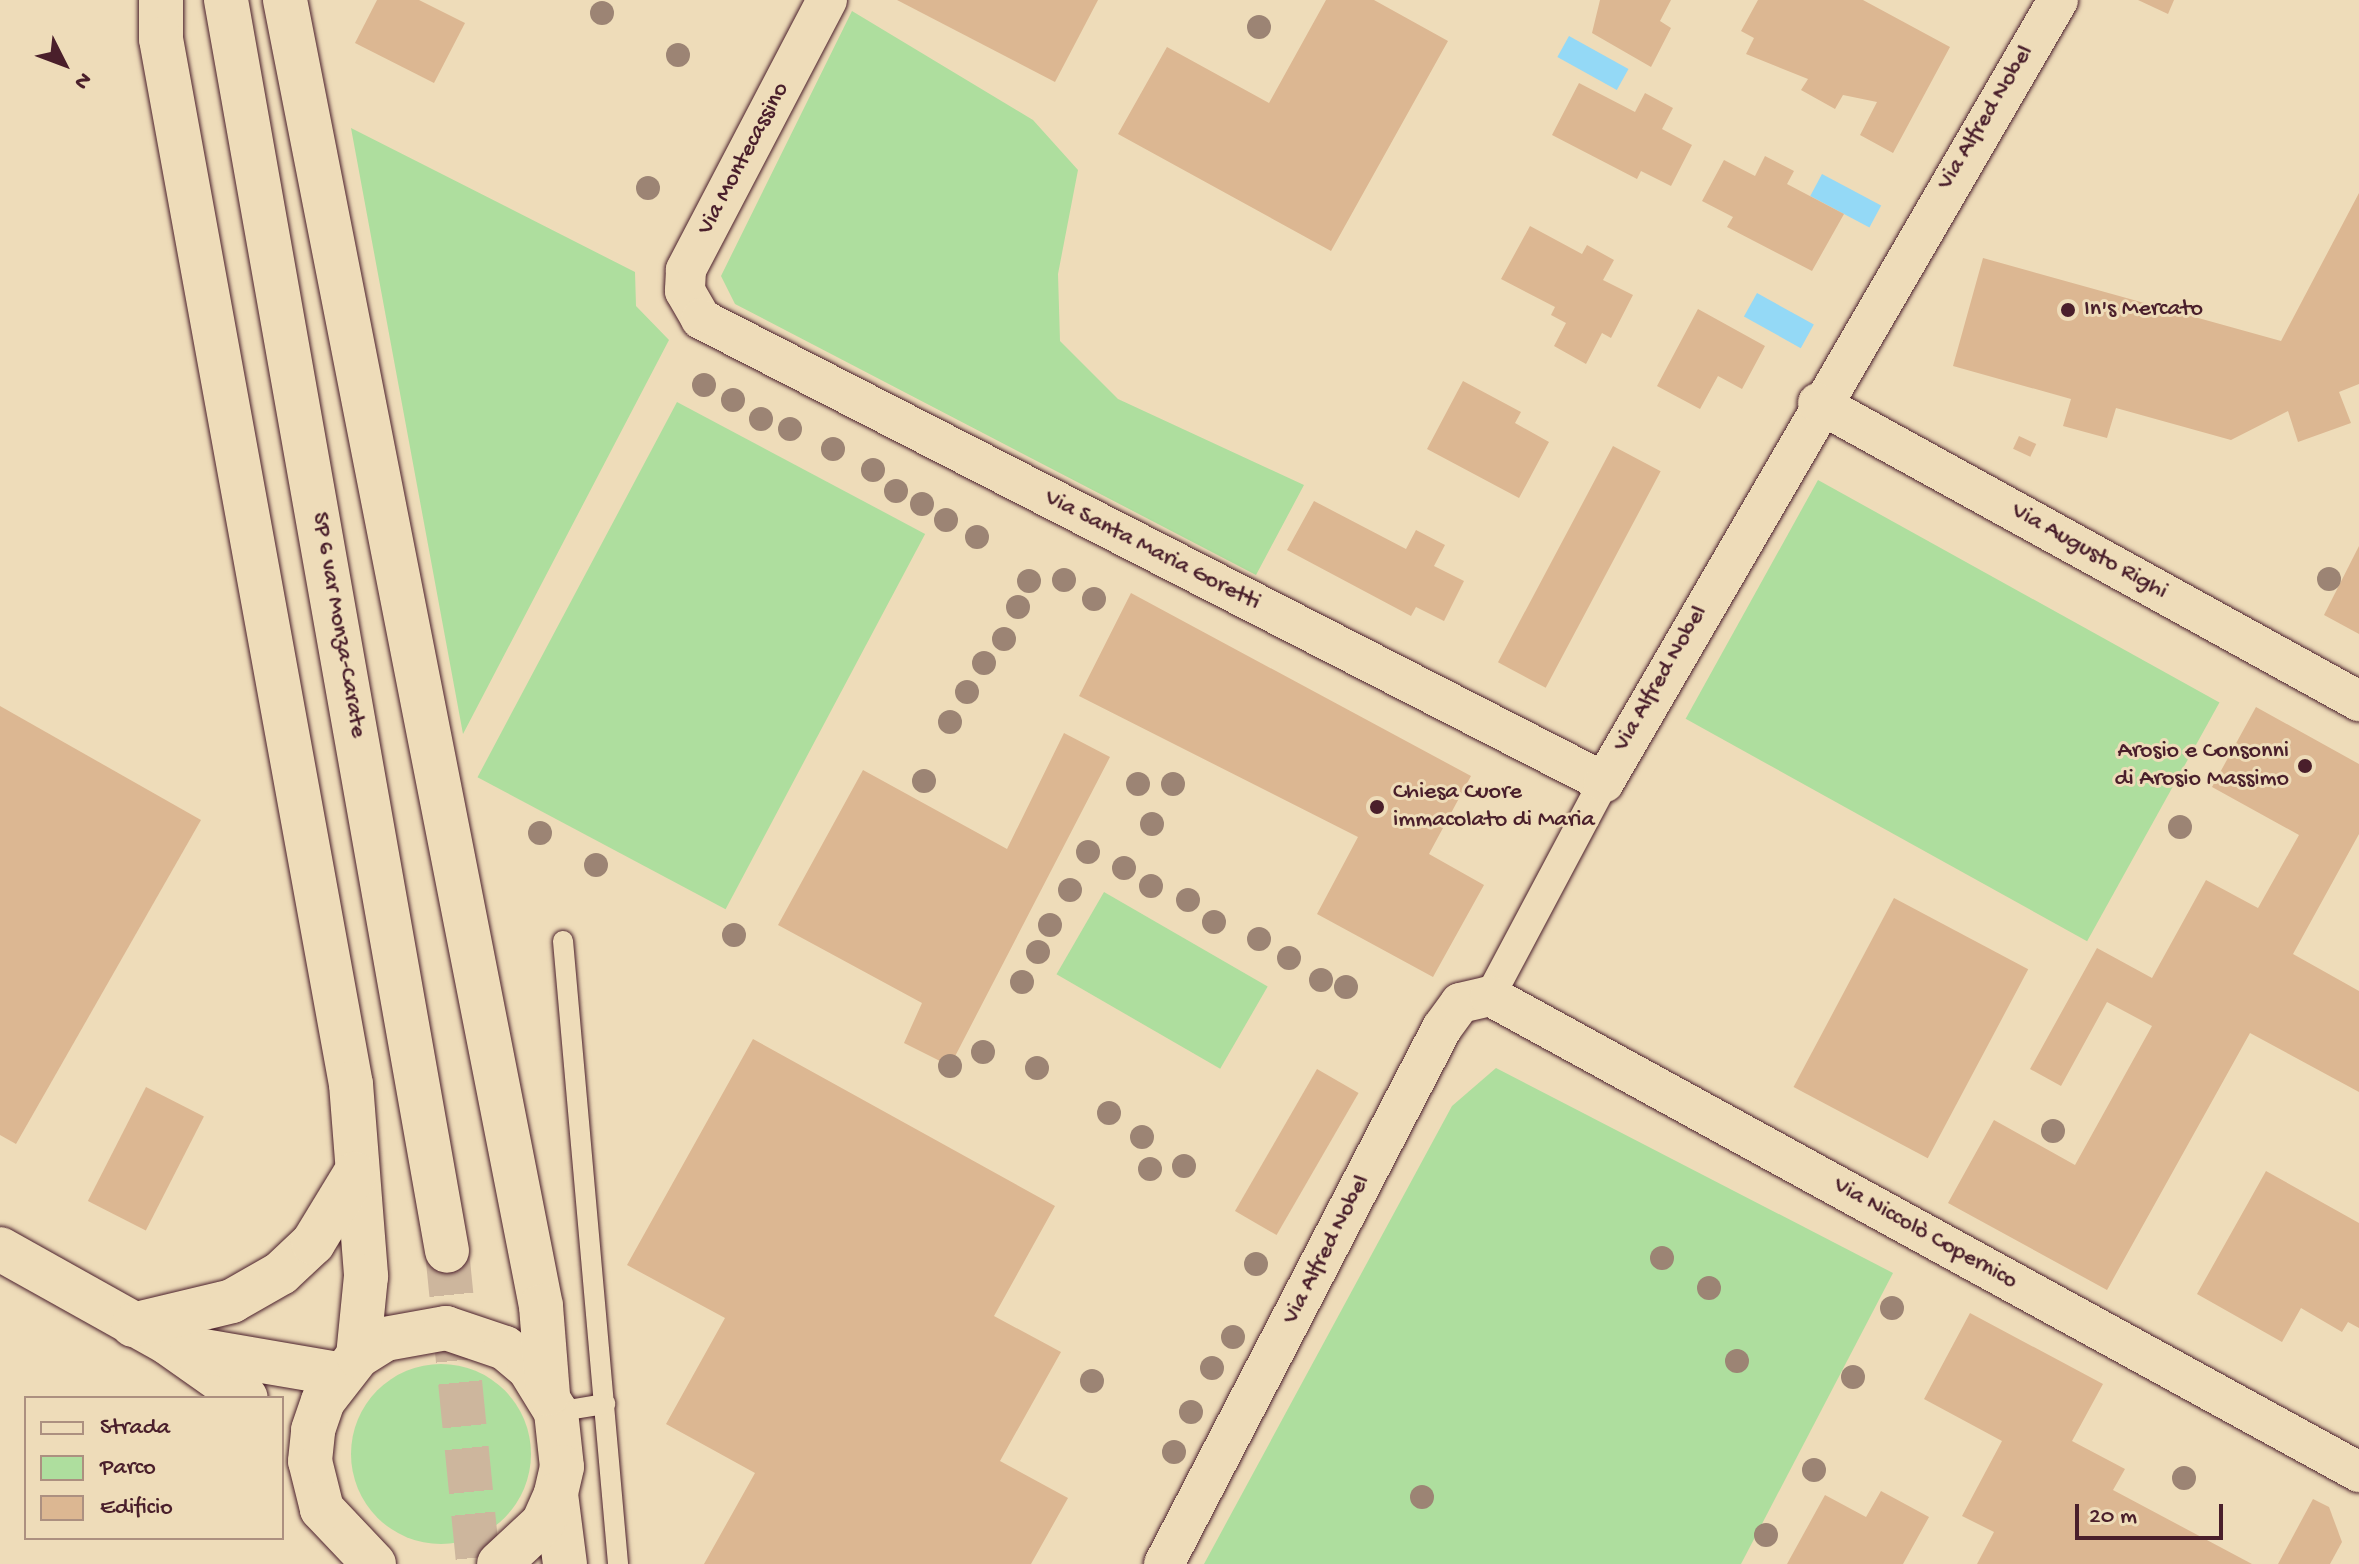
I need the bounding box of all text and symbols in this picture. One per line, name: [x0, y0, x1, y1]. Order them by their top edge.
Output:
north arrow: [24, 24, 104, 104]
street label: Via Alfred Nobel: [1932, 41, 2040, 195]
text: N: [67, 66, 96, 94]
street label: Via Montecassino: [692, 78, 796, 240]
place label: In's Mercato: [2084, 296, 2203, 324]
marker: In's Mercato: [2059, 301, 2077, 319]
street label: Via Santa Maria Goretti: [1039, 484, 1265, 618]
street label: Via Augusto Righi: [2006, 497, 2172, 607]
street label: SP 6 var Monza-Carate: [304, 510, 372, 740]
street label: Via Alfred Nobel: [1608, 601, 1714, 757]
place label: Arosio e Consonni di Arosio Massimo: [2114, 738, 2289, 794]
marker: Arosio e Consonni di Arosio Massimo: [2296, 757, 2314, 775]
place label: Chiesa Cuore immacolato di Maria: [1393, 779, 1595, 835]
marker: Chiesa Cuore immacolato di Maria: [1368, 798, 1386, 816]
street label: Via Alfred Nobel: [1277, 1171, 1377, 1329]
street label: Via Niccolò Copernico: [1828, 1171, 2022, 1297]
legend: [24, 1396, 284, 1540]
text: Strada: [100, 1414, 170, 1443]
text: Parco: [100, 1454, 156, 1483]
scale bar: [2079, 1488, 2227, 1538]
text: Edificio: [100, 1494, 173, 1523]
text: 20 m: [2089, 1503, 2137, 1532]

